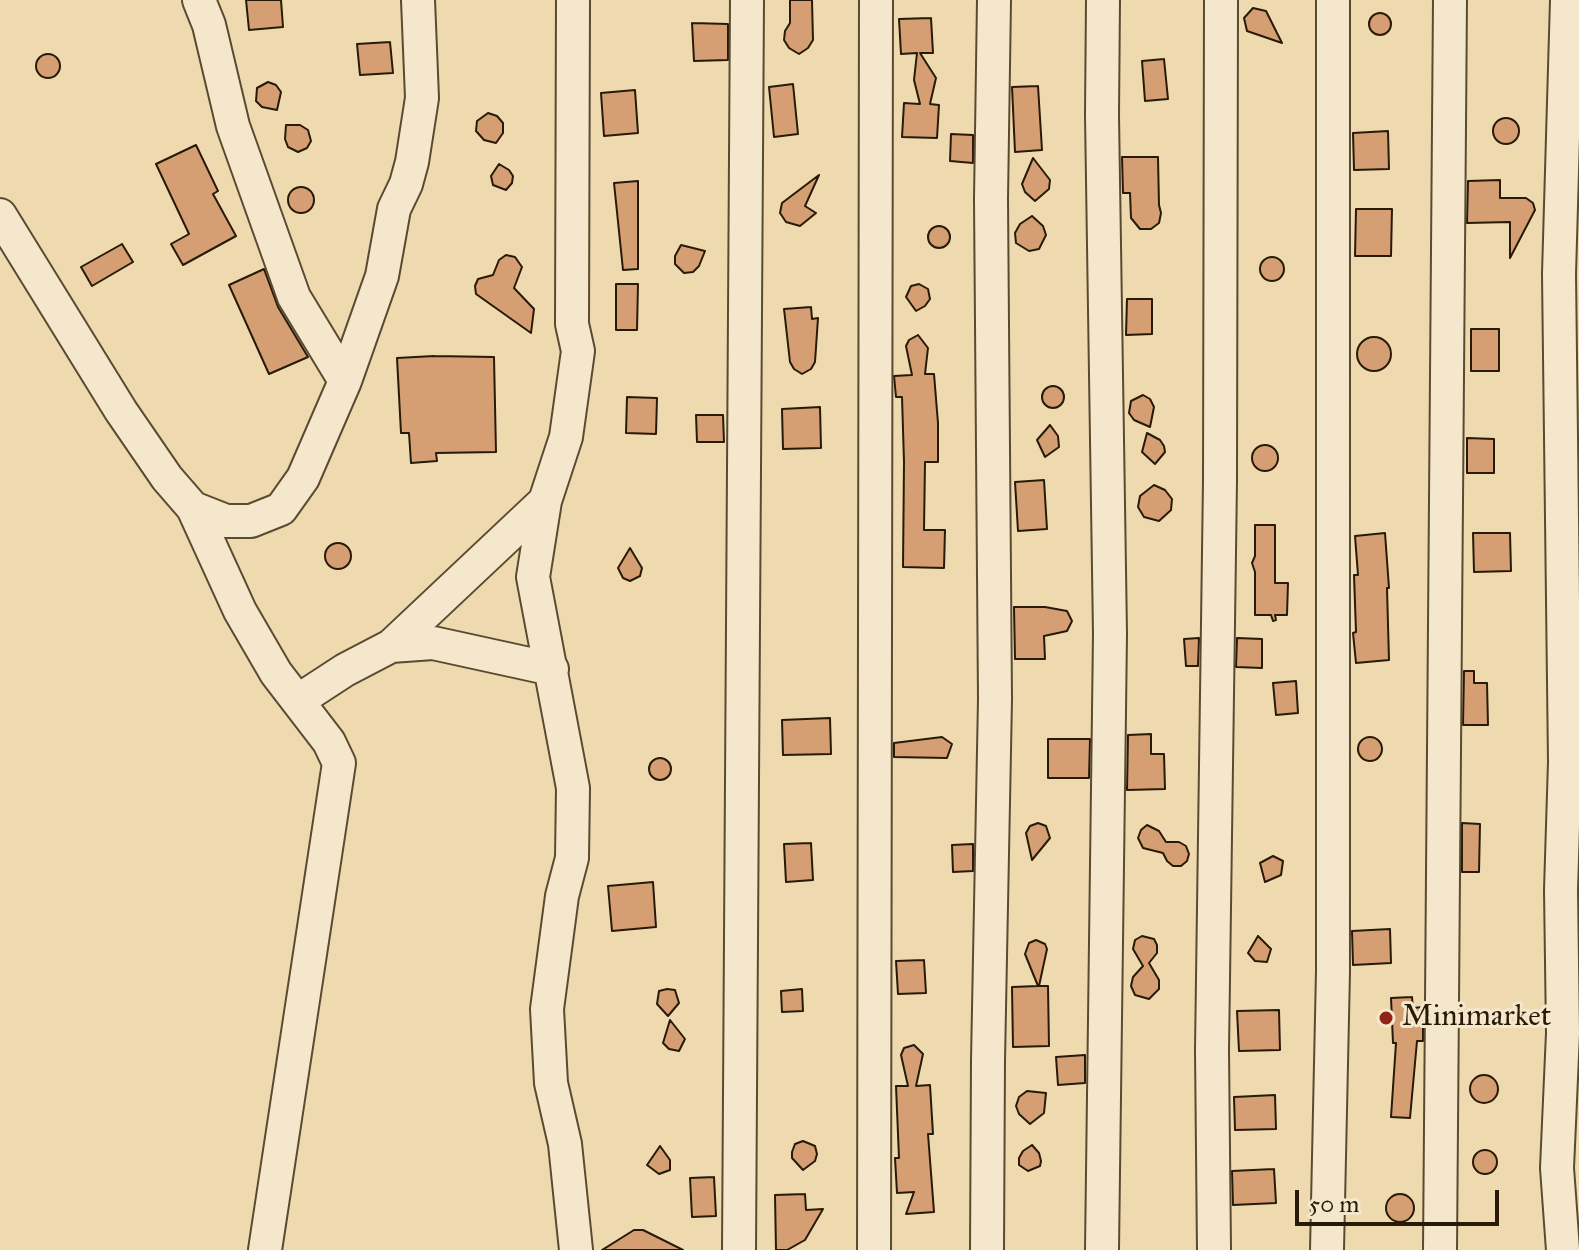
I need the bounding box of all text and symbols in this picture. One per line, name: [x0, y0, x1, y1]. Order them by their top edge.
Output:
place label: Minimarket: [1402, 1000, 1551, 1036]
marker: Minimarket: [1377, 1009, 1395, 1027]
scale bar: [1299, 1174, 1503, 1224]
text: 50 m: [1309, 1189, 1359, 1219]

